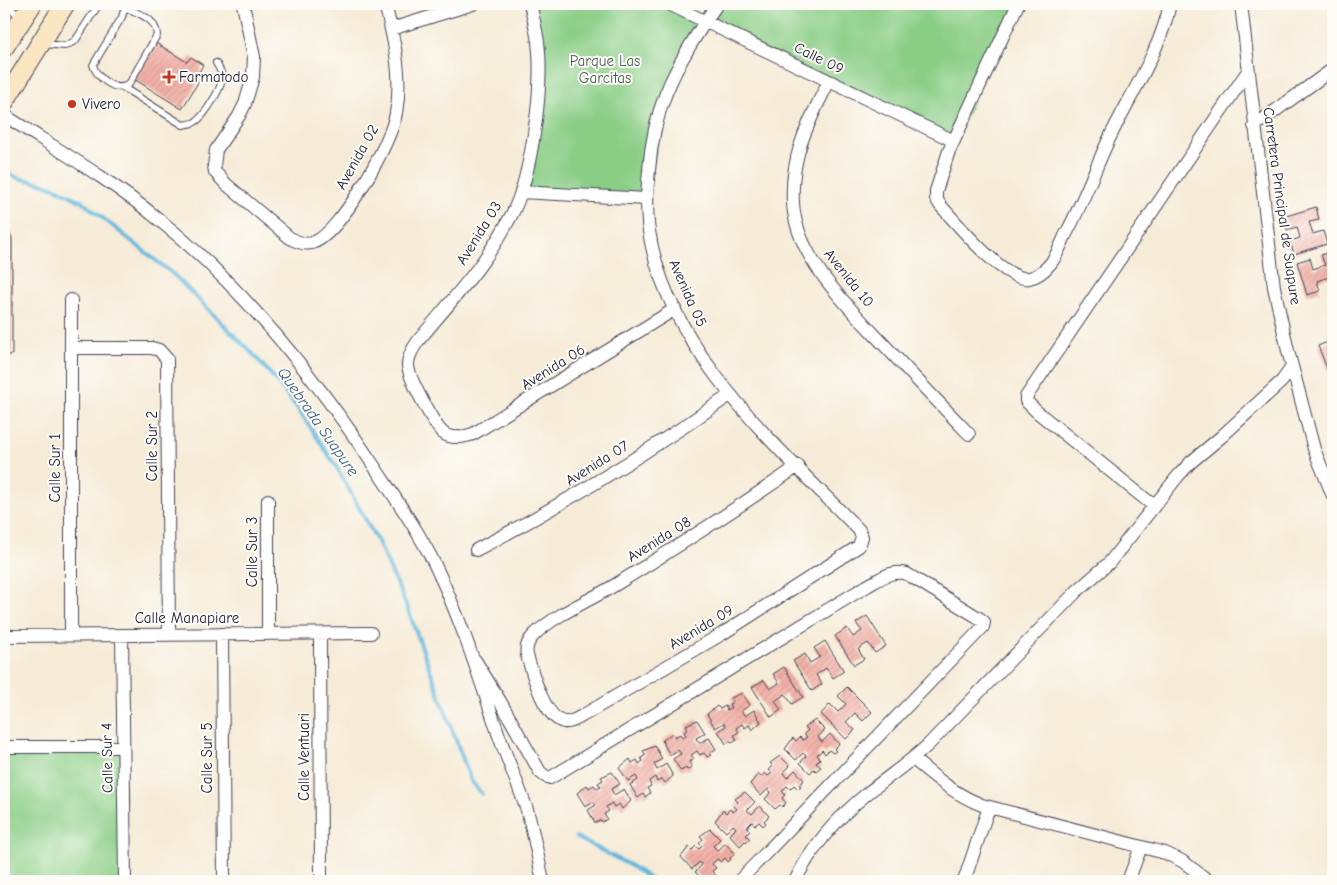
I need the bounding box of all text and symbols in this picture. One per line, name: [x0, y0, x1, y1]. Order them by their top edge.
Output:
street label: Calle 09: [791, 38, 847, 78]
park label: Parque Las Garcitas: [570, 52, 640, 87]
place label: Farmatodo: [179, 68, 248, 86]
marker: Farmatodo: [163, 71, 175, 83]
place label: Vivero: [82, 95, 121, 113]
marker: Vivero: [66, 98, 78, 110]
street label: Carretera Principal de Suapure: [1259, 106, 1305, 307]
street label: Avenida 02: [332, 121, 382, 193]
street label: Avenida 03: [452, 198, 506, 268]
street label: Avenida 10: [820, 245, 878, 311]
street label: Avenida 05: [665, 257, 711, 329]
street label: Avenida 06: [518, 340, 588, 394]
water label: Quebrada Suapure: [274, 364, 362, 480]
street label: Calle Sur 2: [143, 411, 161, 481]
street label: Calle Sur 1: [46, 433, 64, 502]
street label: Avenida 07: [562, 437, 632, 489]
street label: Avenida 08: [624, 512, 694, 566]
street label: Calle Sur 3: [243, 517, 261, 587]
street label: Avenida 09: [666, 601, 736, 653]
street label: Calle Manapiare: [135, 609, 240, 627]
street label: Calle Ventuari: [295, 713, 313, 801]
street label: Calle Sur 5: [198, 722, 216, 794]
street label: Calle Sur 4: [97, 723, 117, 793]

